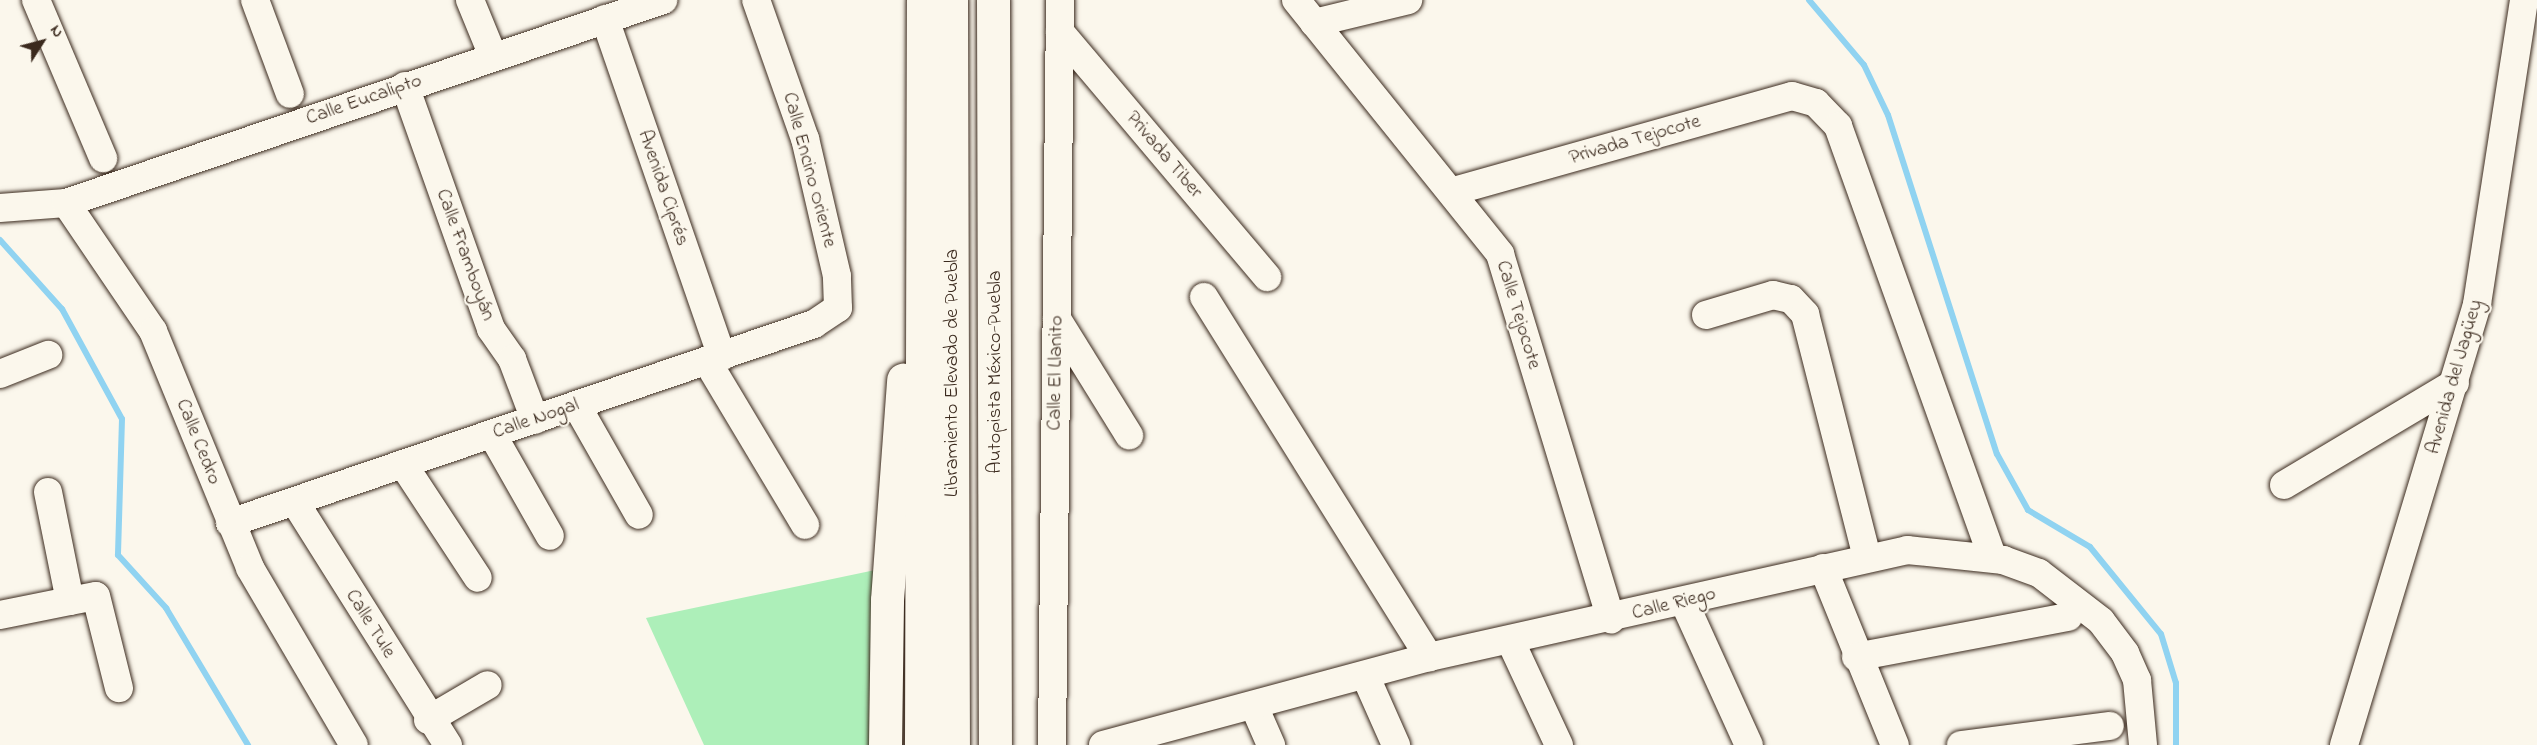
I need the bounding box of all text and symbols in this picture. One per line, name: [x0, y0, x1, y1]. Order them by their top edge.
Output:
north arrow: [12, 12, 72, 72]
text: N: [44, 20, 69, 43]
street label: Calle Eucalipto: [303, 69, 425, 131]
street label: Calle Encino Oriente: [777, 90, 841, 250]
street label: Privada Tiber: [1121, 106, 1207, 204]
street label: Privada Tejocote: [1567, 110, 1703, 170]
street label: Avenida Ciprés: [632, 127, 694, 249]
street label: Calle Framboyán: [430, 186, 500, 324]
street label: Libramiento Elevado de Puebla: [940, 249, 964, 497]
street label: Calle Tejocote: [1490, 258, 1546, 372]
street label: Autopista México-Puebla: [983, 270, 1007, 474]
street label: Avenida del Jagüey: [2421, 297, 2489, 457]
street label: Calle El Llanito: [1043, 315, 1069, 431]
street label: Calle Nogal: [490, 393, 582, 445]
street label: Calle Cedro: [170, 396, 226, 488]
street label: Calle Riego: [1630, 582, 1718, 626]
street label: Calle Tule: [340, 585, 400, 663]

